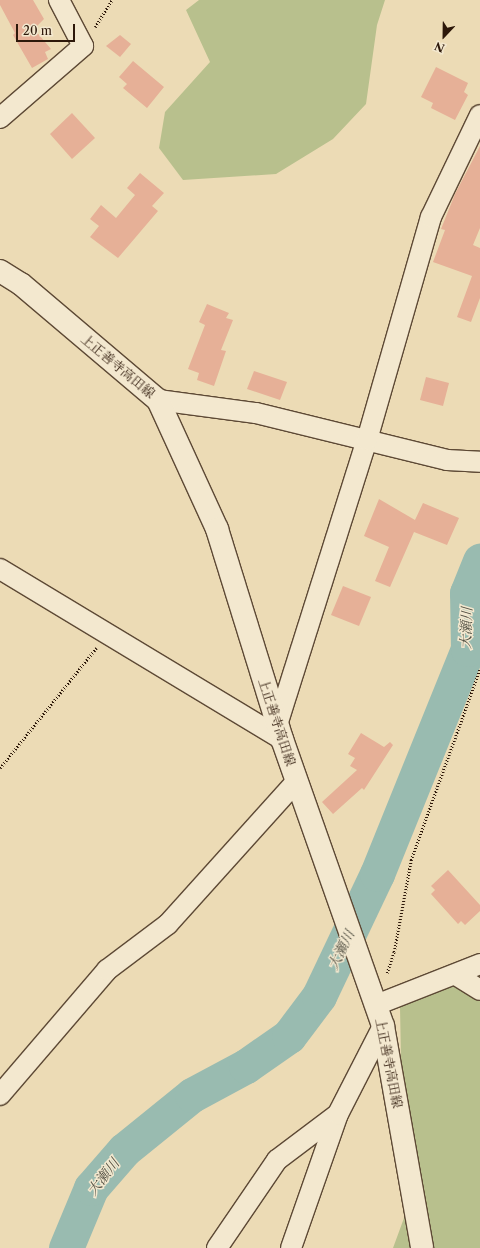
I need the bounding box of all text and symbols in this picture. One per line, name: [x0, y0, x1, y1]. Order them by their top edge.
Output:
scale bar: [18, 16, 77, 42]
north arrow: [424, 16, 464, 56]
text: 20 m: [23, 23, 52, 38]
text: N: [432, 39, 447, 55]
street label: 上正善寺高田線: [78, 331, 158, 401]
water label: 大瀬川: [457, 607, 475, 649]
street label: 上正善寺高田線: [256, 676, 298, 768]
water label: 大瀬川: [324, 927, 358, 973]
street label: 上正善寺高田線: [373, 1017, 405, 1109]
water label: 大瀬川: [83, 1155, 123, 1199]

